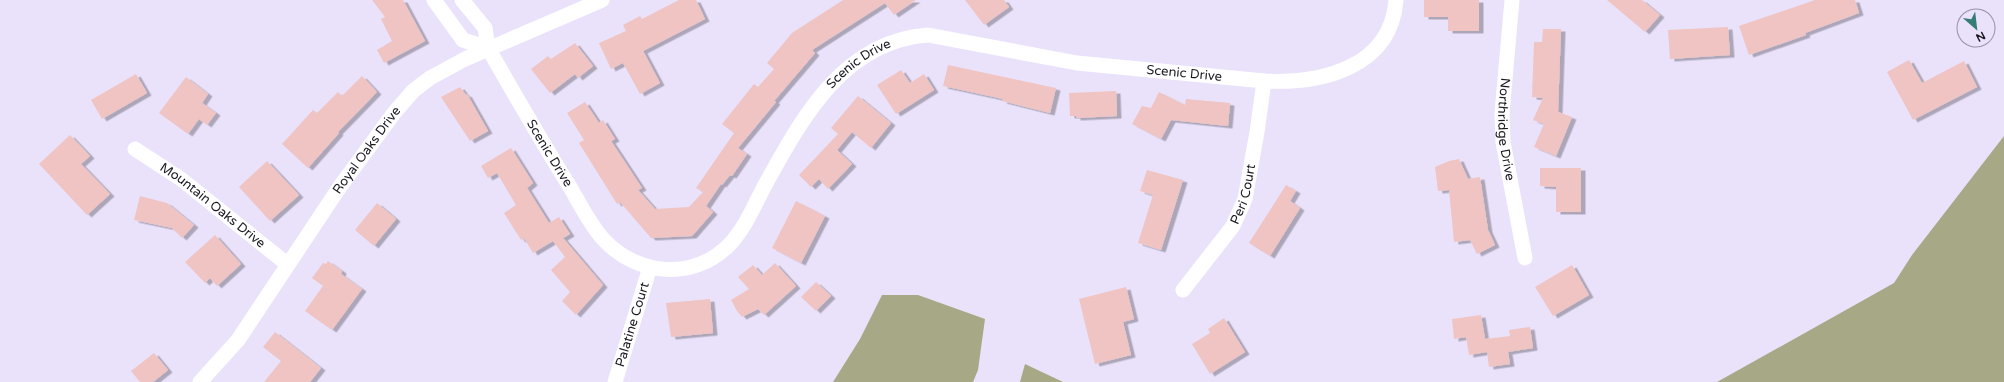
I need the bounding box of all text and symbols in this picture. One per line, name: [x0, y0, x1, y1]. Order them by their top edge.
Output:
north arrow: [1956, 8, 1996, 48]
text: N: [1974, 29, 1987, 44]
street label: Scenic Drive: [823, 36, 893, 92]
street label: Scenic Drive: [1146, 62, 1223, 85]
street label: Northridge Drive: [1494, 77, 1518, 182]
street label: Royal Oaks Drive: [329, 103, 404, 197]
street label: Scenic Drive: [523, 117, 576, 190]
street label: Mountain Oaks Drive: [157, 159, 268, 251]
street label: Peri Court: [1227, 163, 1259, 227]
street label: Palatine Court: [612, 280, 653, 369]

